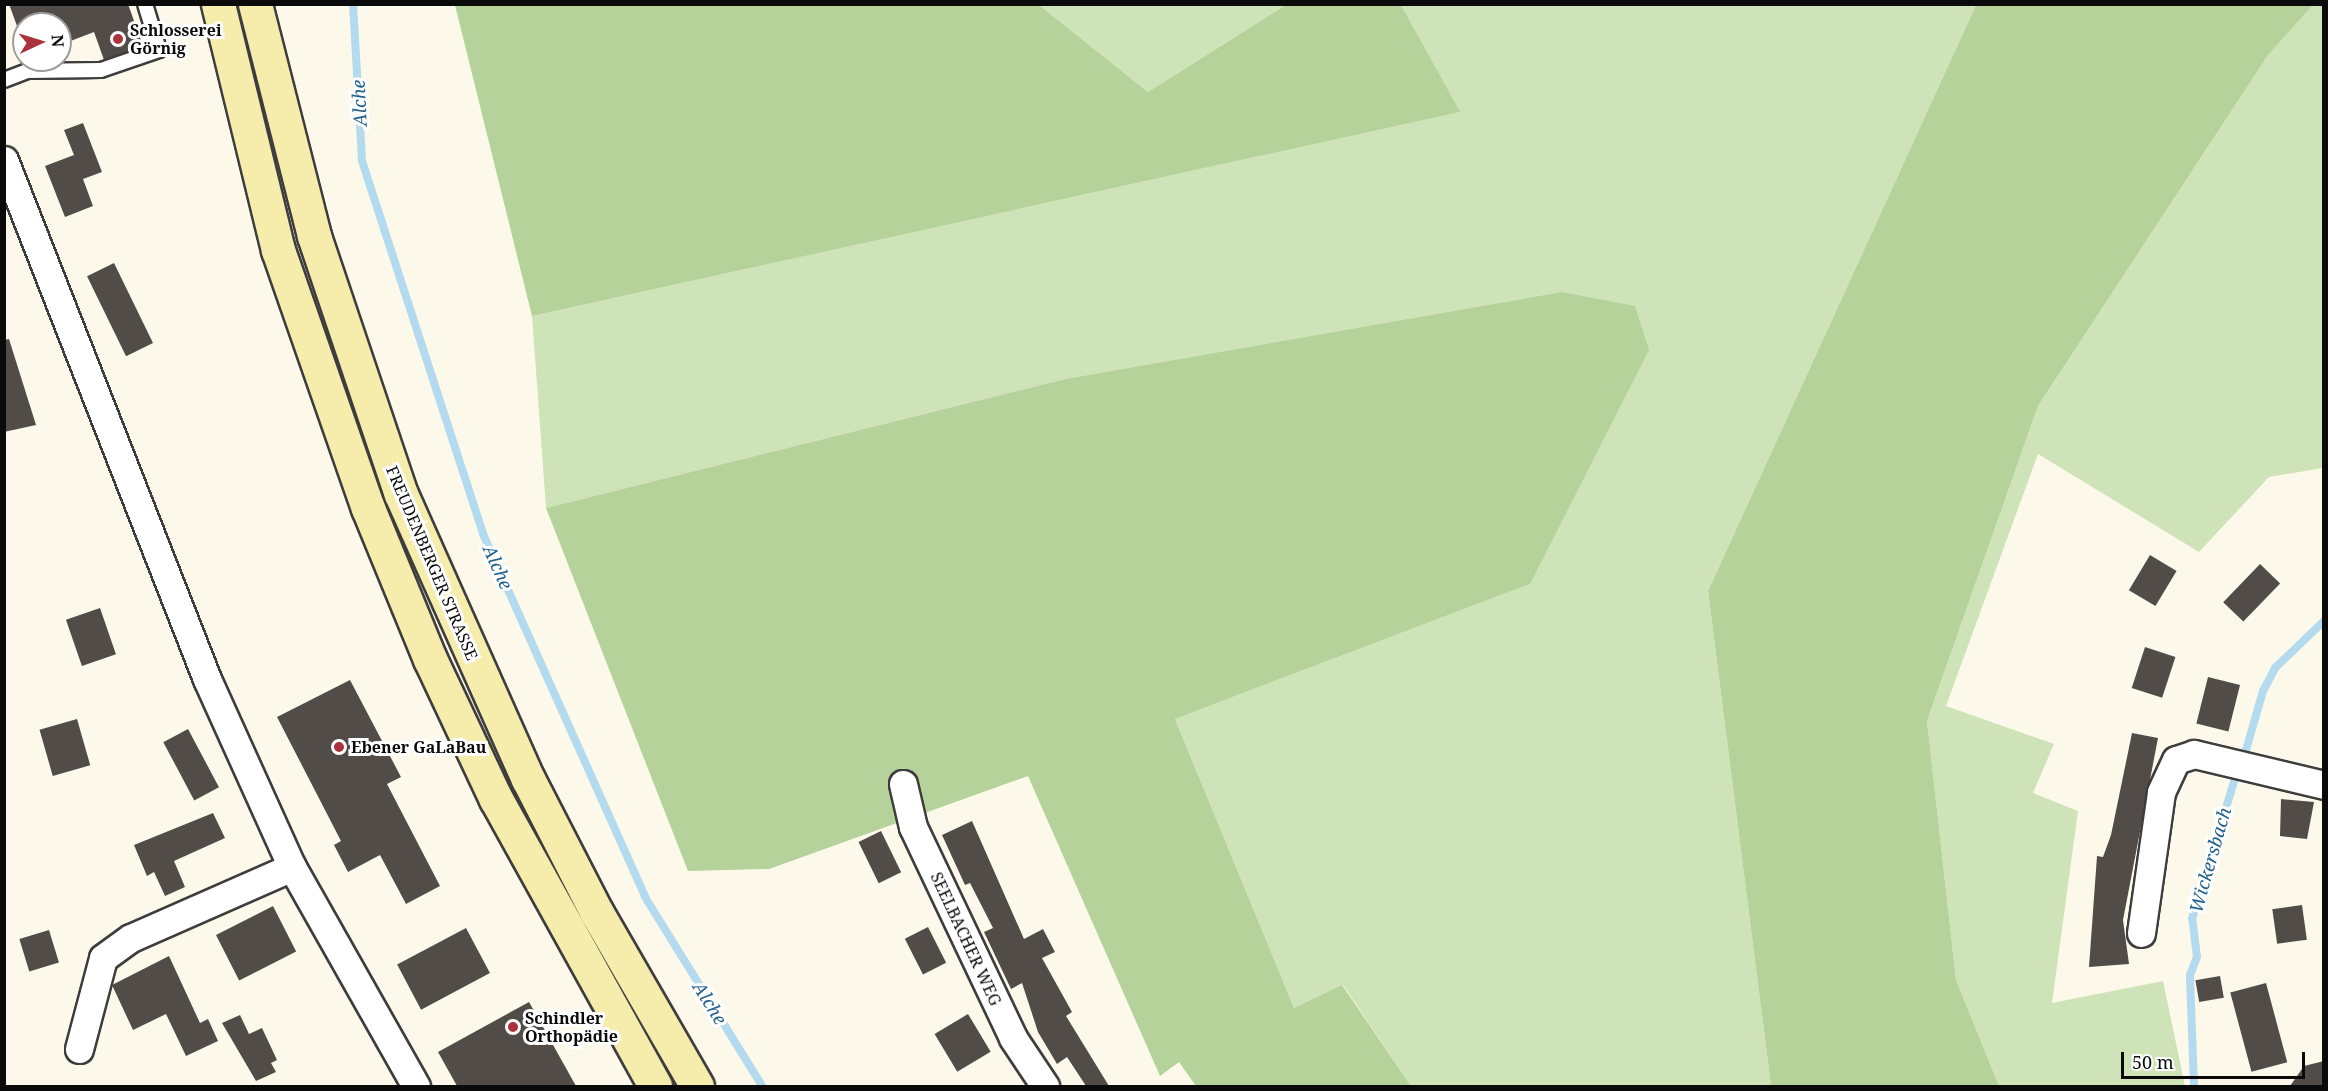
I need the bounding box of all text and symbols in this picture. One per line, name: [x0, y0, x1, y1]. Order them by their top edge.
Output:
north arrow: [12, 12, 72, 72]
place label: Schlosserei Görnig: [130, 20, 222, 58]
marker: Schlosserei Görnig: [111, 32, 125, 46]
text: N: [47, 34, 69, 48]
water label: Alche: [347, 79, 371, 127]
street label: FREUDENBERGER STRASSE: [382, 463, 482, 663]
water label: Alche: [479, 541, 517, 593]
place label: Ebener GaLaBau: [351, 737, 486, 757]
marker: Ebener GaLaBau: [332, 740, 346, 754]
water label: Wickersbach: [2185, 805, 2235, 915]
street label: SEELBACHER WEG: [927, 869, 1005, 1009]
water label: Alche: [688, 978, 732, 1028]
place label: Schindler Orthopädie: [525, 1008, 618, 1046]
marker: Schindler Orthopädie: [506, 1020, 520, 1034]
scale bar: [2124, 1040, 2308, 1078]
text: 50 m: [2132, 1050, 2174, 1074]

